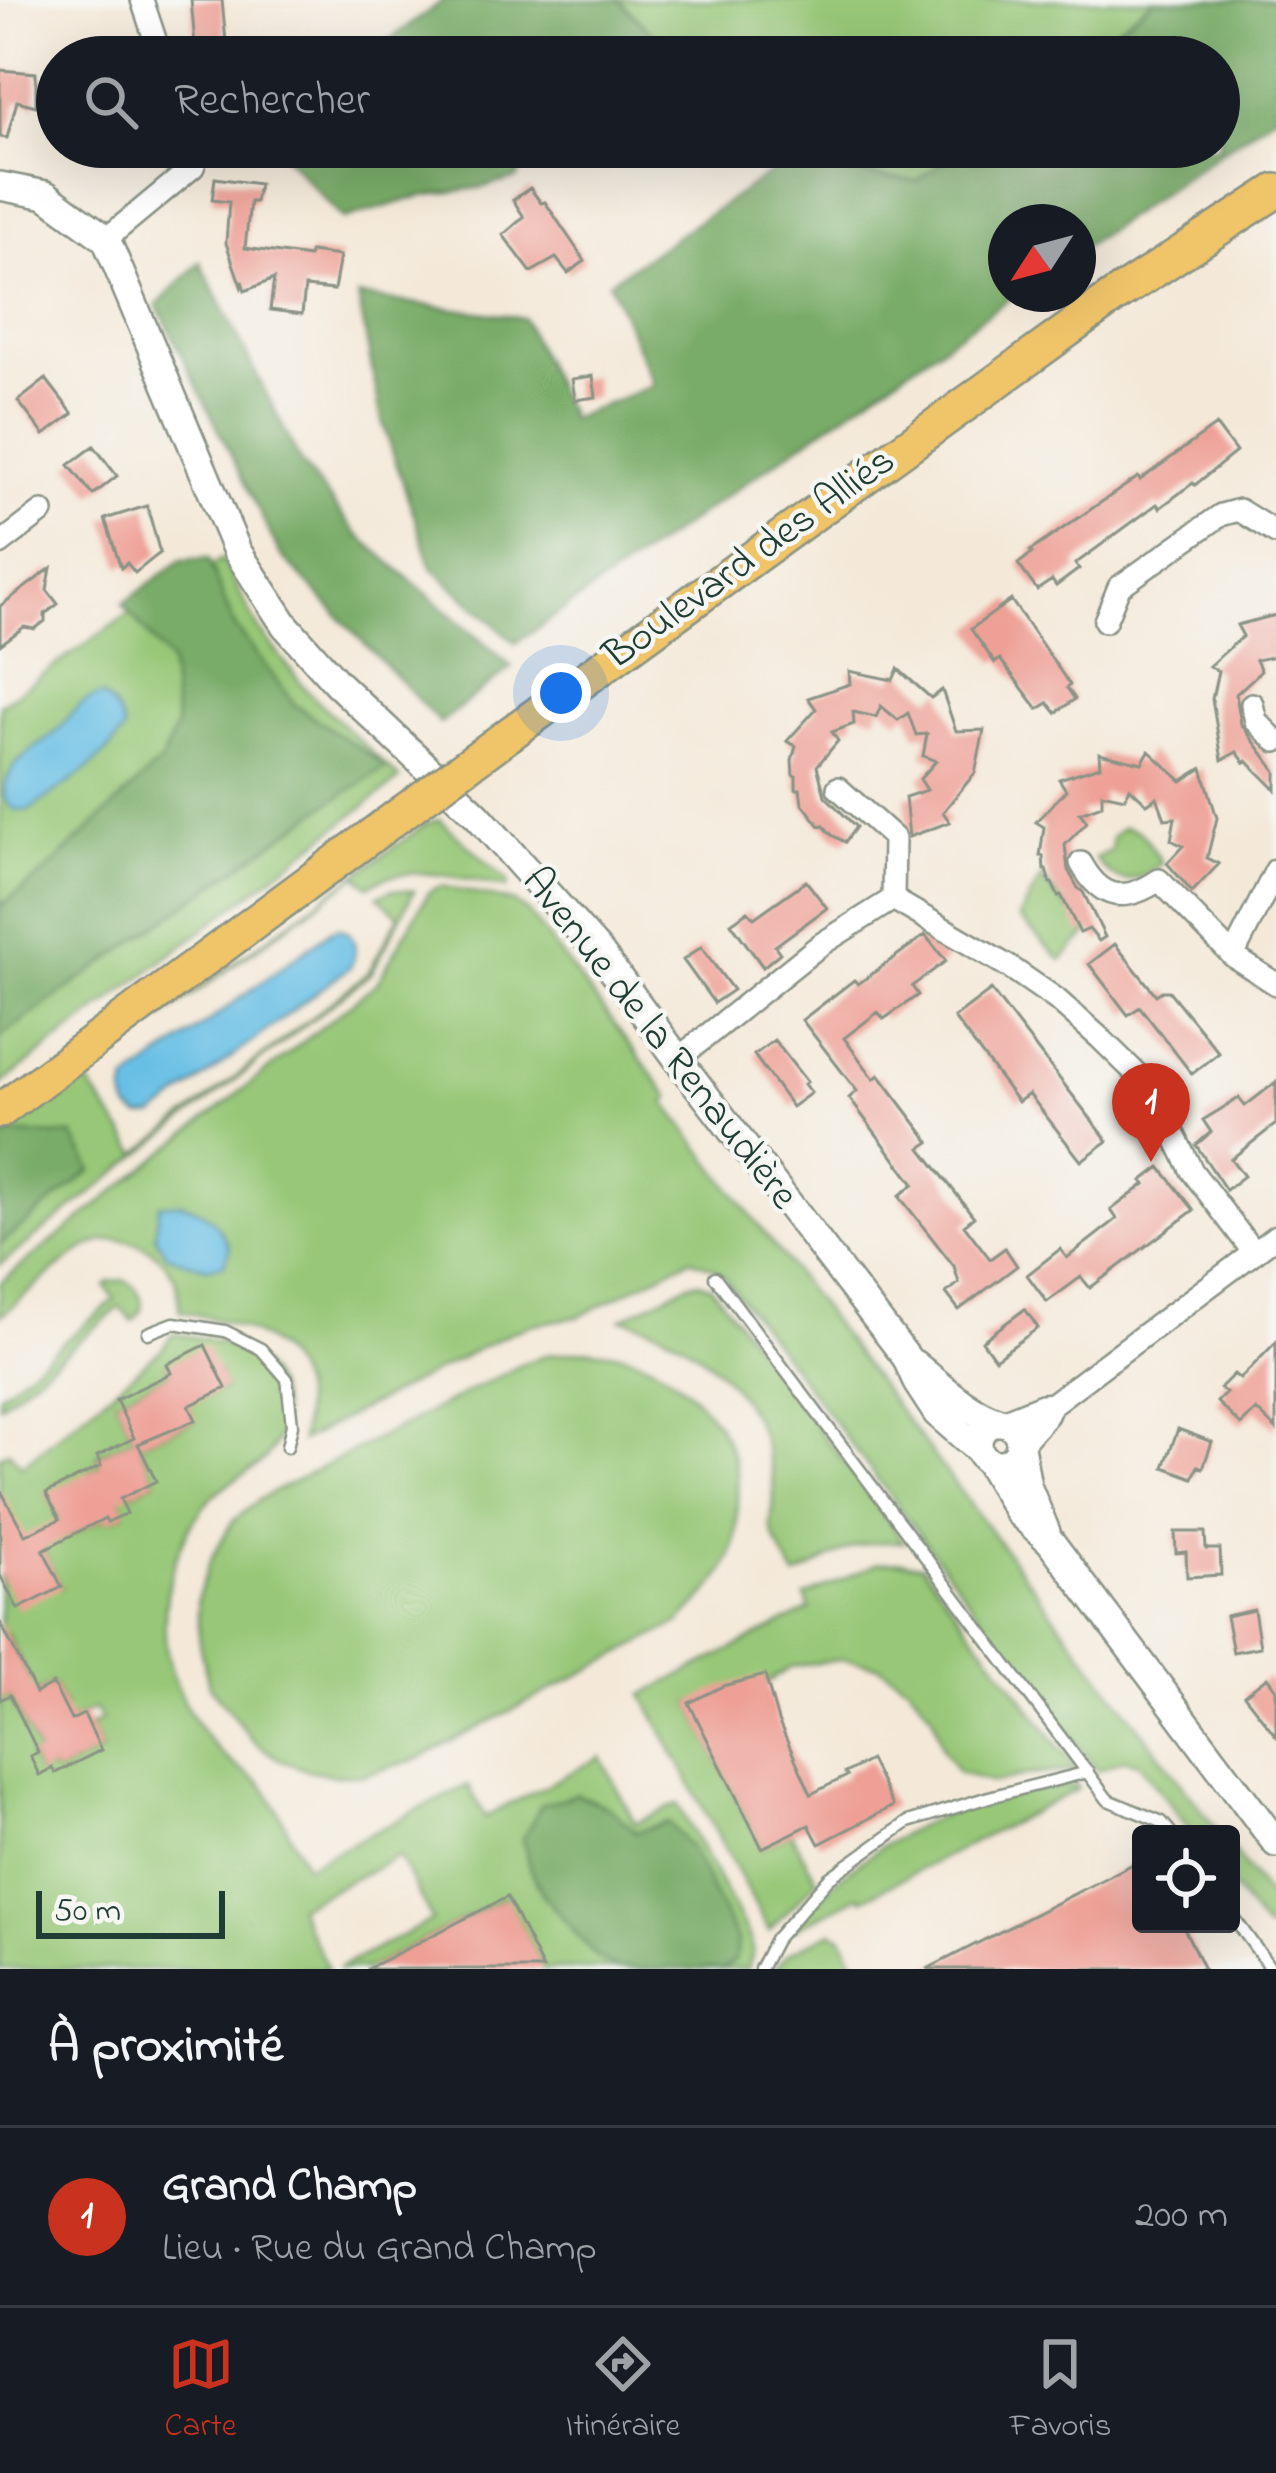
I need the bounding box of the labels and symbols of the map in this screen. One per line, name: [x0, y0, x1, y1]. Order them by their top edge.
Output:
north arrow: [988, 204, 1096, 312]
street label: Boulevard des Alliés: [591, 432, 909, 687]
your location: [531, 663, 591, 723]
street label: Avenue de la Renaudière: [506, 855, 813, 1224]
pin: 1: [1112, 1063, 1190, 1162]
scale bar: [36, 1885, 225, 1938]

